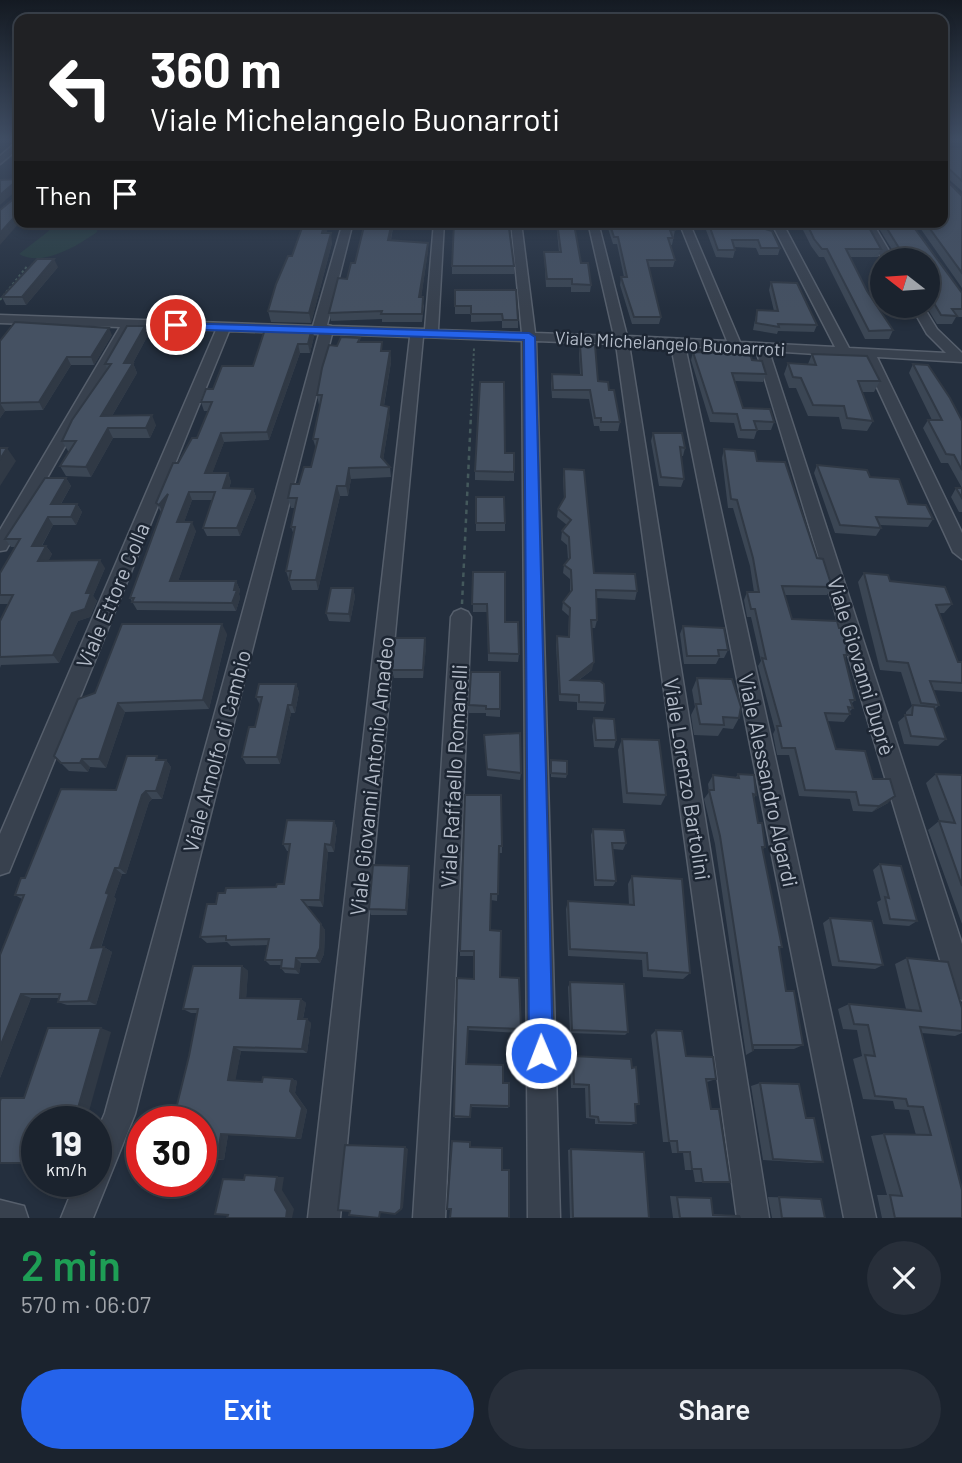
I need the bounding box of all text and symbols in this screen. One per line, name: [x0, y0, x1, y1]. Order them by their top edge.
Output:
text: 360 m: [150, 39, 281, 98]
icon: left: [35, 42, 126, 133]
text: Viale Michelangelo Buonarroti: [150, 99, 560, 137]
icon: arrive: [106, 175, 144, 213]
text: Then: [35, 179, 92, 210]
north arrow: [870, 248, 940, 318]
map controls: [870, 248, 940, 318]
pin: [146, 295, 206, 355]
icon: arrive: [157, 306, 195, 344]
street label: Viale Michelangelo Buonarroti: [554, 326, 786, 360]
street label: Viale Ettore Colla: [70, 519, 154, 671]
street label: Viale Giovanni Duprè: [823, 574, 901, 758]
street label: Viale Giovanni Antonio Amadeo: [344, 635, 398, 917]
street label: Viale Arnolfo di Cambio: [177, 647, 255, 855]
street label: Viale Raffaello Romanelli: [435, 664, 471, 888]
street label: Viale Alessandro Algardi: [734, 671, 804, 889]
street label: Viale Lorenzo Bartolini: [660, 676, 716, 882]
position arrow: [504, 1016, 578, 1090]
speed limit sign: 30: [126, 1106, 217, 1197]
text: 19: [51, 1121, 82, 1163]
text: km/h: [46, 1158, 87, 1180]
text: 2 min: [21, 1239, 121, 1289]
button: close: [867, 1241, 941, 1315]
text: 570 m · 06:07: [21, 1290, 151, 1318]
button: Exit: [21, 1369, 474, 1449]
button: Share: [488, 1369, 941, 1449]

